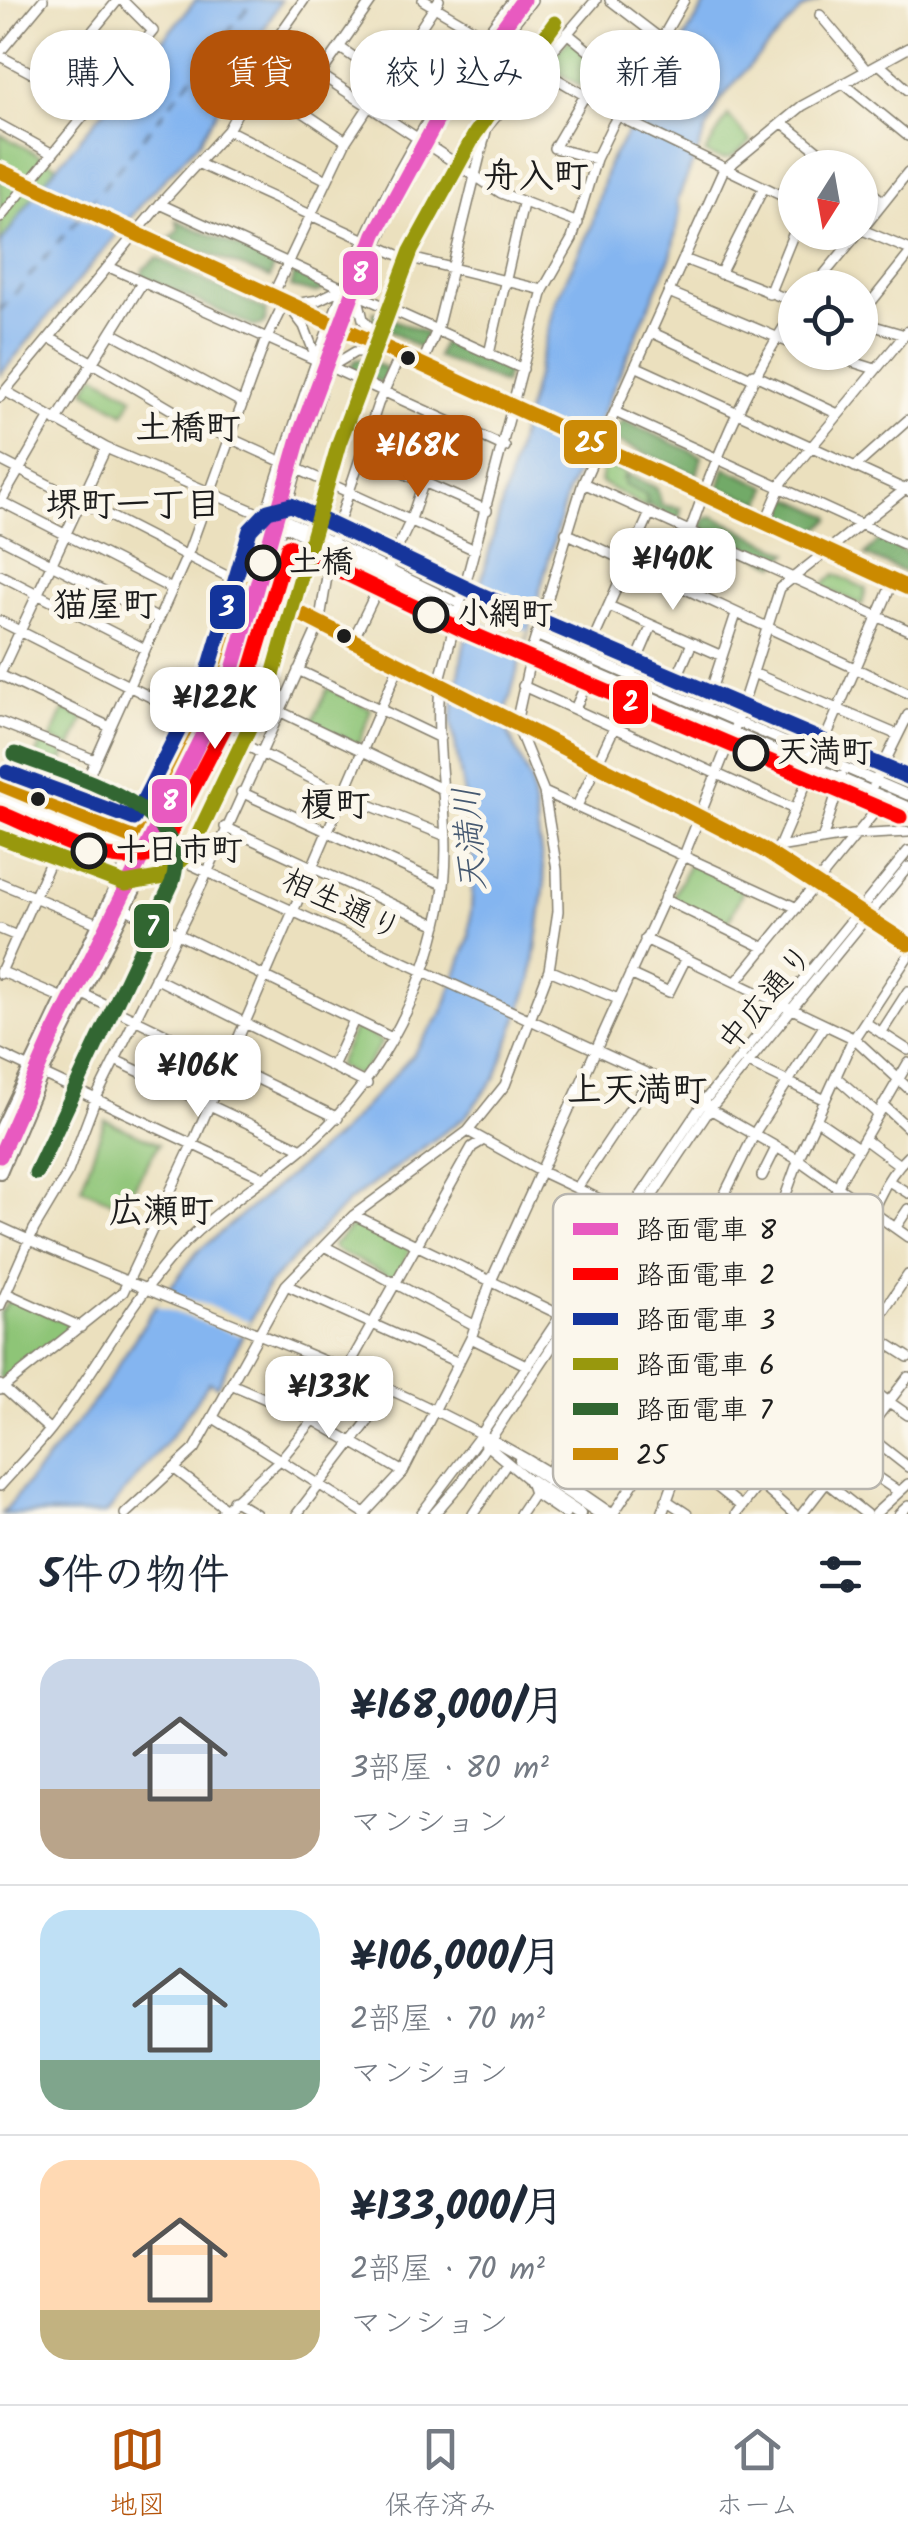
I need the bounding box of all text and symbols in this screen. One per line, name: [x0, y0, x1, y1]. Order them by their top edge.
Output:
chip: 購入: [30, 30, 170, 120]
chip: 賃貸: [190, 30, 330, 120]
chip: 絞り込み: [350, 30, 560, 120]
chip: 新着: [580, 30, 720, 120]
district label: 舟入町: [483, 150, 589, 206]
north arrow: [778, 150, 878, 250]
map controls: [778, 150, 878, 370]
line badge: 8: [341, 249, 380, 297]
text: 8: [352, 252, 369, 297]
button: locate: [778, 270, 878, 370]
unlabelled marker: [398, 348, 418, 368]
district label: 土橋町: [135, 402, 241, 458]
pin: ¥168K: [348, 415, 488, 500]
line badge: 25: [562, 418, 619, 466]
text: ¥168K: [376, 422, 460, 473]
text: 25: [575, 422, 608, 467]
district label: 堺町一丁目: [45, 479, 221, 535]
pin: ¥140K: [603, 528, 743, 613]
text: ¥140K: [632, 535, 714, 586]
place label: 土橋: [289, 538, 353, 589]
marker: 土橋: [246, 546, 280, 580]
district label: 猫屋町: [52, 579, 158, 635]
line badge: 3: [208, 583, 247, 631]
text: 3: [218, 586, 235, 631]
place label: 小網町: [457, 590, 553, 641]
marker: 小網町: [414, 598, 448, 632]
unlabelled marker: [334, 626, 354, 646]
pin: ¥122K: [145, 667, 285, 752]
text: ¥122K: [172, 674, 258, 725]
line badge: 2: [611, 678, 650, 726]
text: 2: [623, 681, 639, 726]
place label: 天満町: [777, 728, 873, 779]
marker: 天満町: [734, 736, 768, 770]
line badge: 8: [150, 777, 189, 825]
district label: 榎町: [300, 779, 370, 835]
text: 8: [162, 780, 179, 825]
water label: 天満川: [440, 785, 504, 893]
unlabelled marker: [28, 789, 48, 809]
place label: 十日市町: [115, 826, 243, 877]
marker: 十日市町: [72, 834, 106, 868]
street label: 相生通り: [272, 856, 410, 956]
line badge: 7: [132, 902, 171, 950]
text: 7: [145, 906, 159, 951]
street label: 中広通り: [706, 934, 828, 1064]
pin: ¥106K: [128, 1035, 268, 1120]
text: ¥106K: [157, 1042, 239, 1093]
district label: 上天満町: [567, 1064, 707, 1120]
district label: 広瀬町: [108, 1185, 214, 1241]
legend: [553, 1194, 883, 1489]
text: 路面電車 8: [636, 1209, 776, 1254]
text: 路面電車 2: [636, 1254, 776, 1299]
text: 路面電車 3: [636, 1299, 775, 1344]
text: 路面電車 6: [636, 1344, 775, 1389]
pin: ¥133K: [259, 1356, 399, 1441]
text: ¥133K: [287, 1363, 371, 1414]
text: 路面電車 7: [636, 1389, 773, 1434]
text: 25: [636, 1434, 669, 1479]
text: 5件の物件: [40, 1543, 229, 1610]
icon: filters: [813, 1547, 868, 1602]
text: ¥168,000/月: [350, 1674, 566, 1741]
icon: home: [120, 1699, 240, 1819]
text: 3部屋 · 80 m²: [350, 1744, 549, 1795]
text: マンション: [350, 1798, 509, 1849]
text: ¥106,000/月: [350, 1925, 562, 1992]
icon: home: [120, 1950, 240, 2070]
text: 2部屋 · 70 m²: [350, 1995, 545, 2046]
text: マンション: [350, 2049, 509, 2100]
text: ¥133,000/月: [350, 2175, 564, 2242]
icon: home: [120, 2200, 240, 2320]
text: 2部屋 · 70 m²: [350, 2245, 545, 2296]
text: マンション: [350, 2299, 509, 2350]
tab: 地図: [110, 2422, 166, 2529]
tab: 保存済み: [385, 2422, 497, 2529]
tab: ホーム: [716, 2422, 798, 2529]

